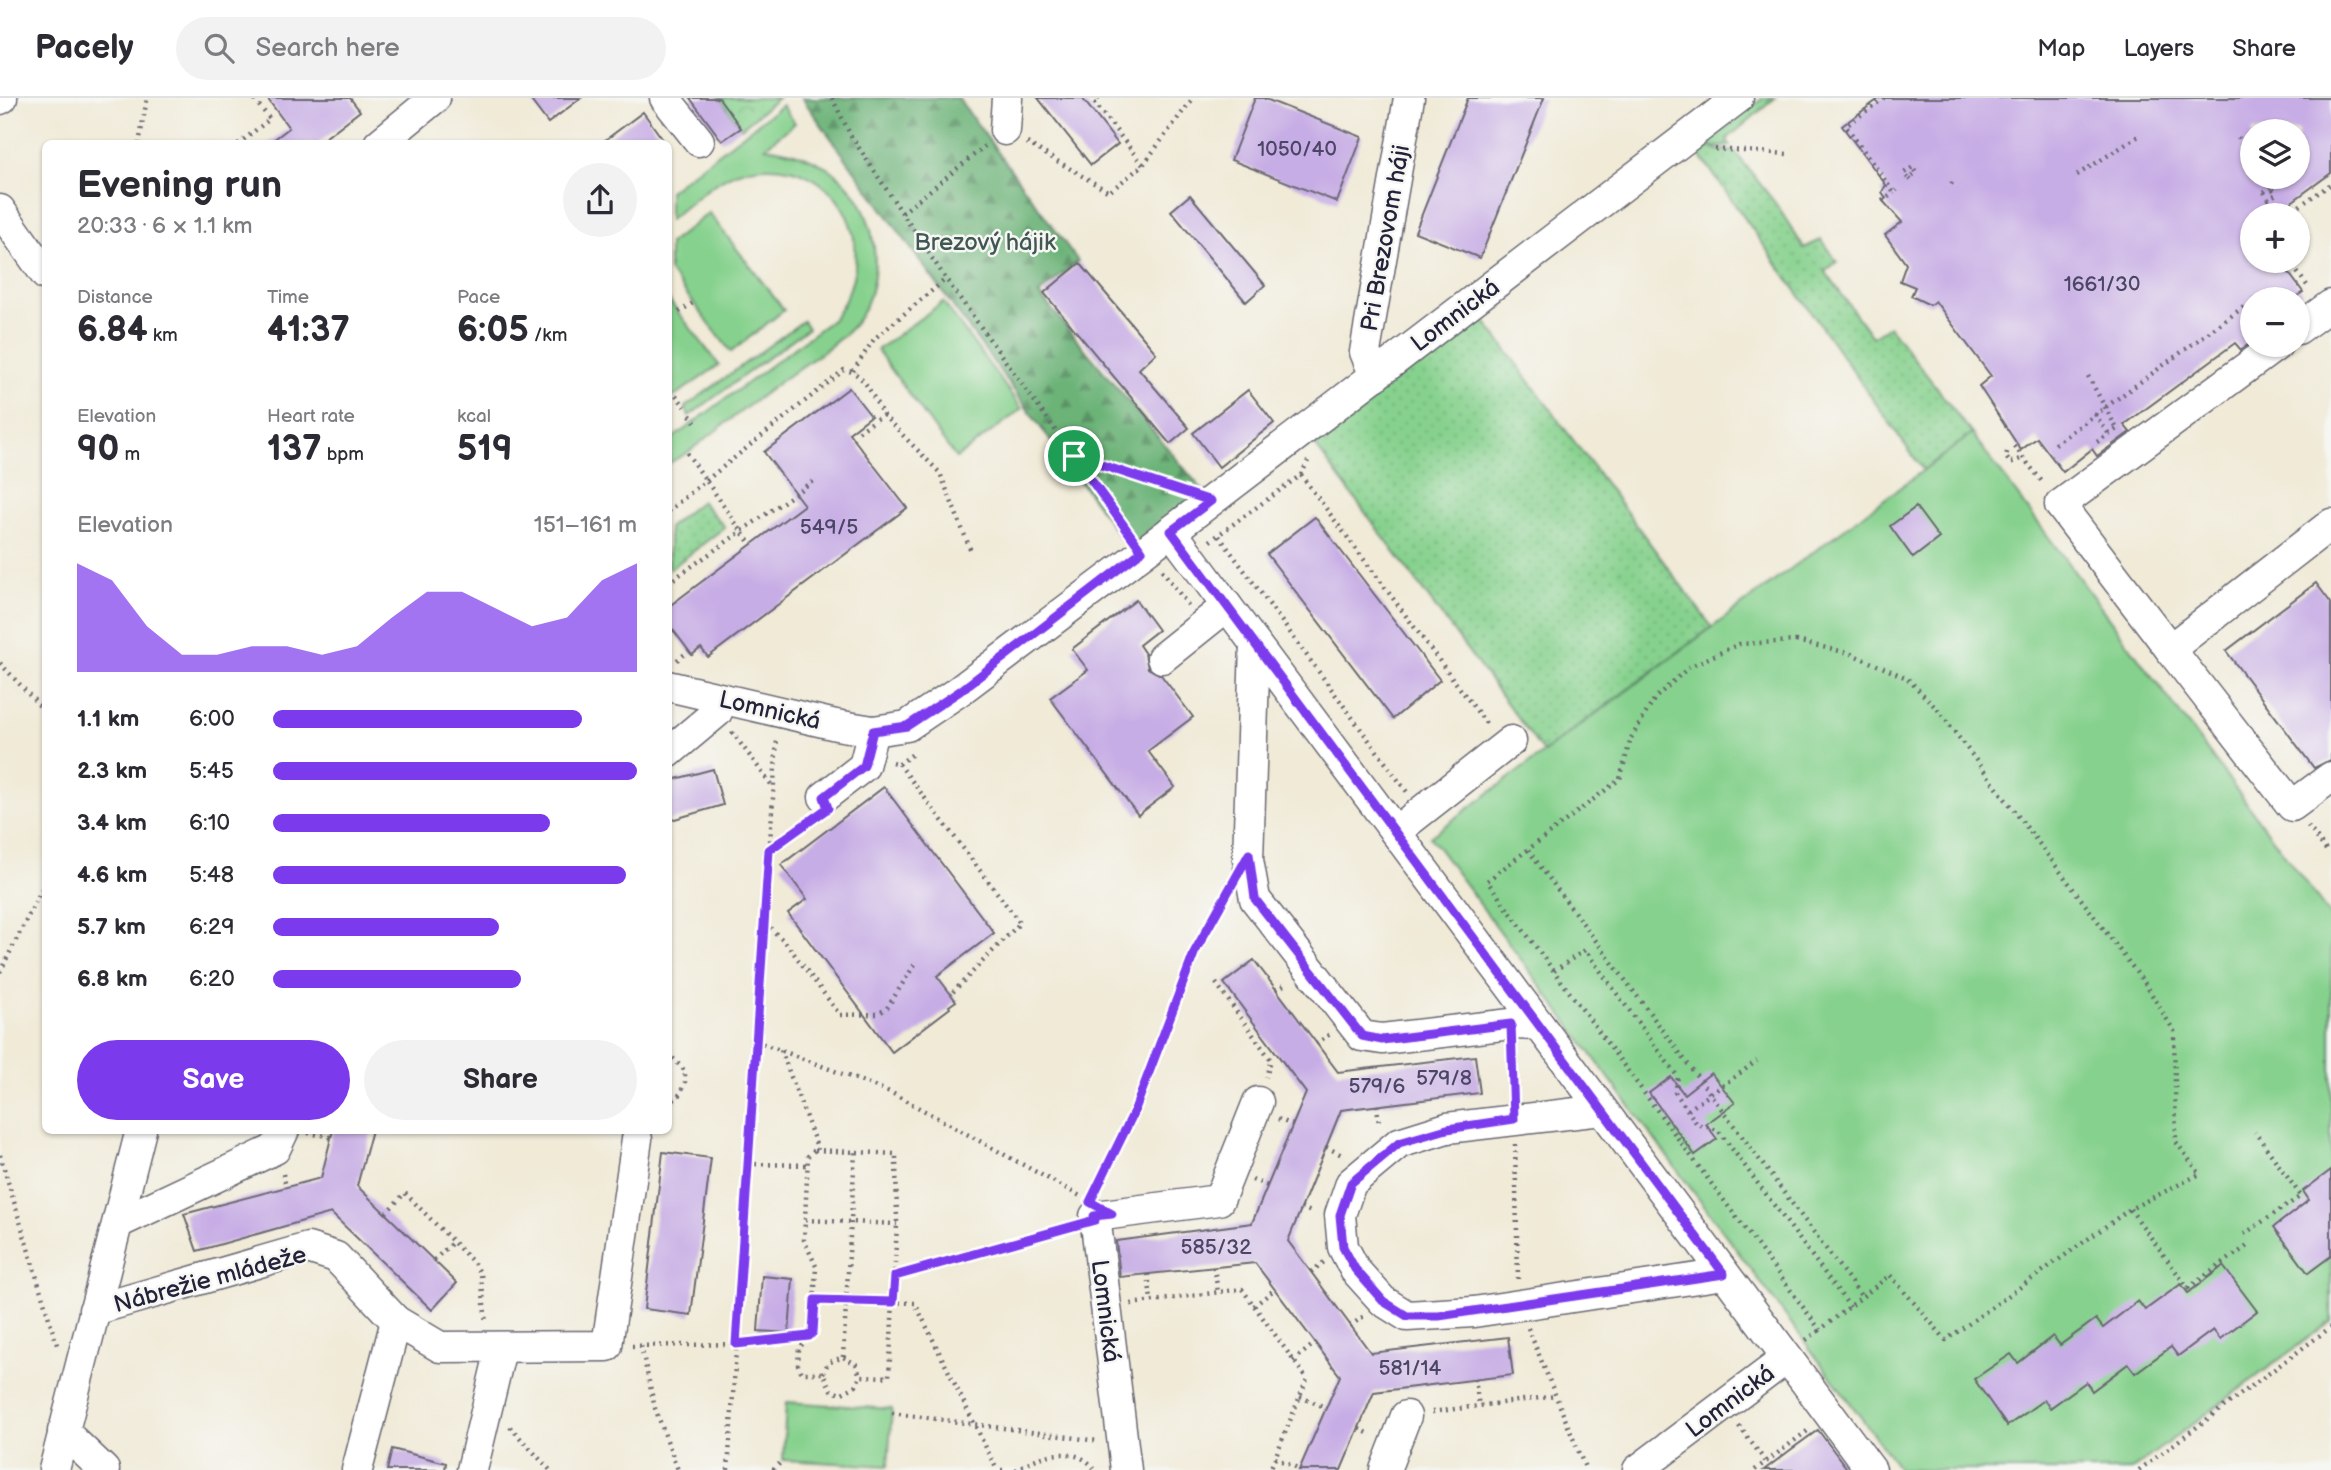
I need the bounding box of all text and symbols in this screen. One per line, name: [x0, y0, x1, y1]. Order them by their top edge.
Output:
search box: [176, 17, 666, 80]
text: Pacely: [35, 28, 134, 68]
icon: search: [200, 29, 238, 67]
text: Search here: [256, 33, 400, 64]
text: Map: [2037, 34, 2085, 63]
text: Layers: [2123, 34, 2194, 63]
text: Share: [2232, 34, 2296, 63]
map controls: [2240, 119, 2310, 357]
button: layers: [2240, 119, 2310, 189]
house number: 1050/40: [1257, 137, 1337, 162]
street label: Pri Brezovom háji: [1355, 143, 1416, 334]
text: Evening run: [77, 163, 282, 208]
button: share: [563, 163, 637, 237]
button: +: [2240, 203, 2310, 273]
text: 20:33 · 6 × 1.1 km: [77, 212, 253, 240]
park label: Brezový hájik: [914, 228, 1056, 257]
house number: 1661/30: [2064, 272, 2140, 297]
street label: Lomnická: [1405, 273, 1505, 358]
text: Distance: [77, 286, 153, 309]
text: Time: [267, 286, 309, 309]
text: Pace: [457, 286, 500, 309]
button: −: [2240, 287, 2310, 357]
text: 6.84: [77, 309, 148, 352]
text: 41:37: [267, 309, 350, 352]
text: 6:05: [457, 309, 529, 352]
text: km: [148, 324, 178, 347]
text: /km: [529, 324, 567, 347]
text: Elevation: [77, 405, 156, 428]
text: Heart rate: [267, 405, 355, 428]
text: kcal: [457, 405, 491, 428]
pin: [1044, 426, 1104, 486]
text: 90: [77, 428, 119, 471]
text: 137: [267, 428, 322, 471]
text: 519: [457, 428, 512, 471]
icon: arrive: [1055, 437, 1093, 475]
text: m: [119, 443, 140, 466]
text: bpm: [322, 443, 364, 466]
text: Elevation: [77, 511, 173, 539]
text: 151–161 m: [534, 511, 637, 539]
house number: 549/5: [800, 515, 858, 540]
street label: Lomnická: [716, 685, 824, 736]
text: 1.1 km: [77, 705, 139, 733]
text: 6:00: [189, 705, 235, 733]
text: 2.3 km: [77, 757, 147, 785]
text: 5:45: [189, 757, 234, 785]
text: 3.4 km: [77, 809, 147, 837]
text: 6:10: [189, 809, 230, 837]
text: 4.6 km: [77, 861, 147, 889]
text: 5:48: [189, 861, 234, 889]
text: 5.7 km: [77, 913, 146, 941]
text: 6:29: [189, 913, 235, 941]
text: 6.8 km: [77, 965, 148, 993]
text: 6:20: [189, 965, 235, 993]
button: Save: [77, 1040, 350, 1120]
button: Share: [364, 1040, 637, 1120]
house number: 579/8: [1416, 1066, 1472, 1091]
house number: 579/6: [1349, 1074, 1406, 1099]
house number: 585/32: [1180, 1235, 1252, 1260]
street label: Nábrežie mládeže: [111, 1240, 310, 1319]
street label: Lomnická: [1085, 1258, 1126, 1364]
house number: 581/14: [1379, 1356, 1442, 1381]
street label: Lomnická: [1680, 1359, 1780, 1444]

